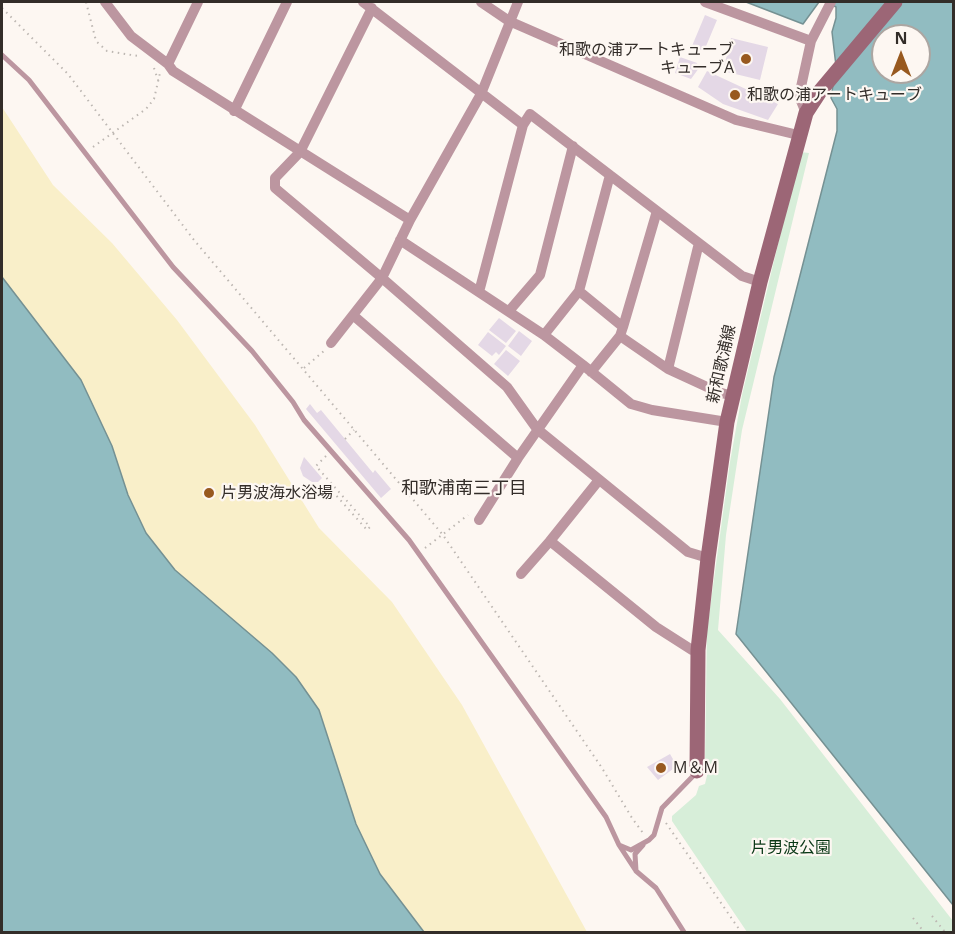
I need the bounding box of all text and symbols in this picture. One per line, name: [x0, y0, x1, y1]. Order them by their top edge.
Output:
north arrow: [871, 24, 931, 84]
text: N: [894, 27, 908, 49]
place label: 和歌の浦アートキューブ キューブA: [559, 40, 734, 78]
marker: 和歌の浦アートキューブ キューブA: [739, 52, 753, 66]
place label: 和歌の浦アートキューブ: [747, 85, 922, 105]
marker: 和歌の浦アートキューブ: [728, 88, 742, 102]
street label: 新和歌浦線: [704, 323, 740, 405]
district label: 和歌浦南三丁目: [401, 478, 527, 500]
place label: 片男波海水浴場: [221, 483, 333, 503]
marker: 片男波海水浴場: [202, 486, 216, 500]
place label: M＆M: [673, 758, 718, 778]
marker: M＆M: [654, 761, 668, 775]
park label: 片男波公園: [751, 838, 831, 858]

